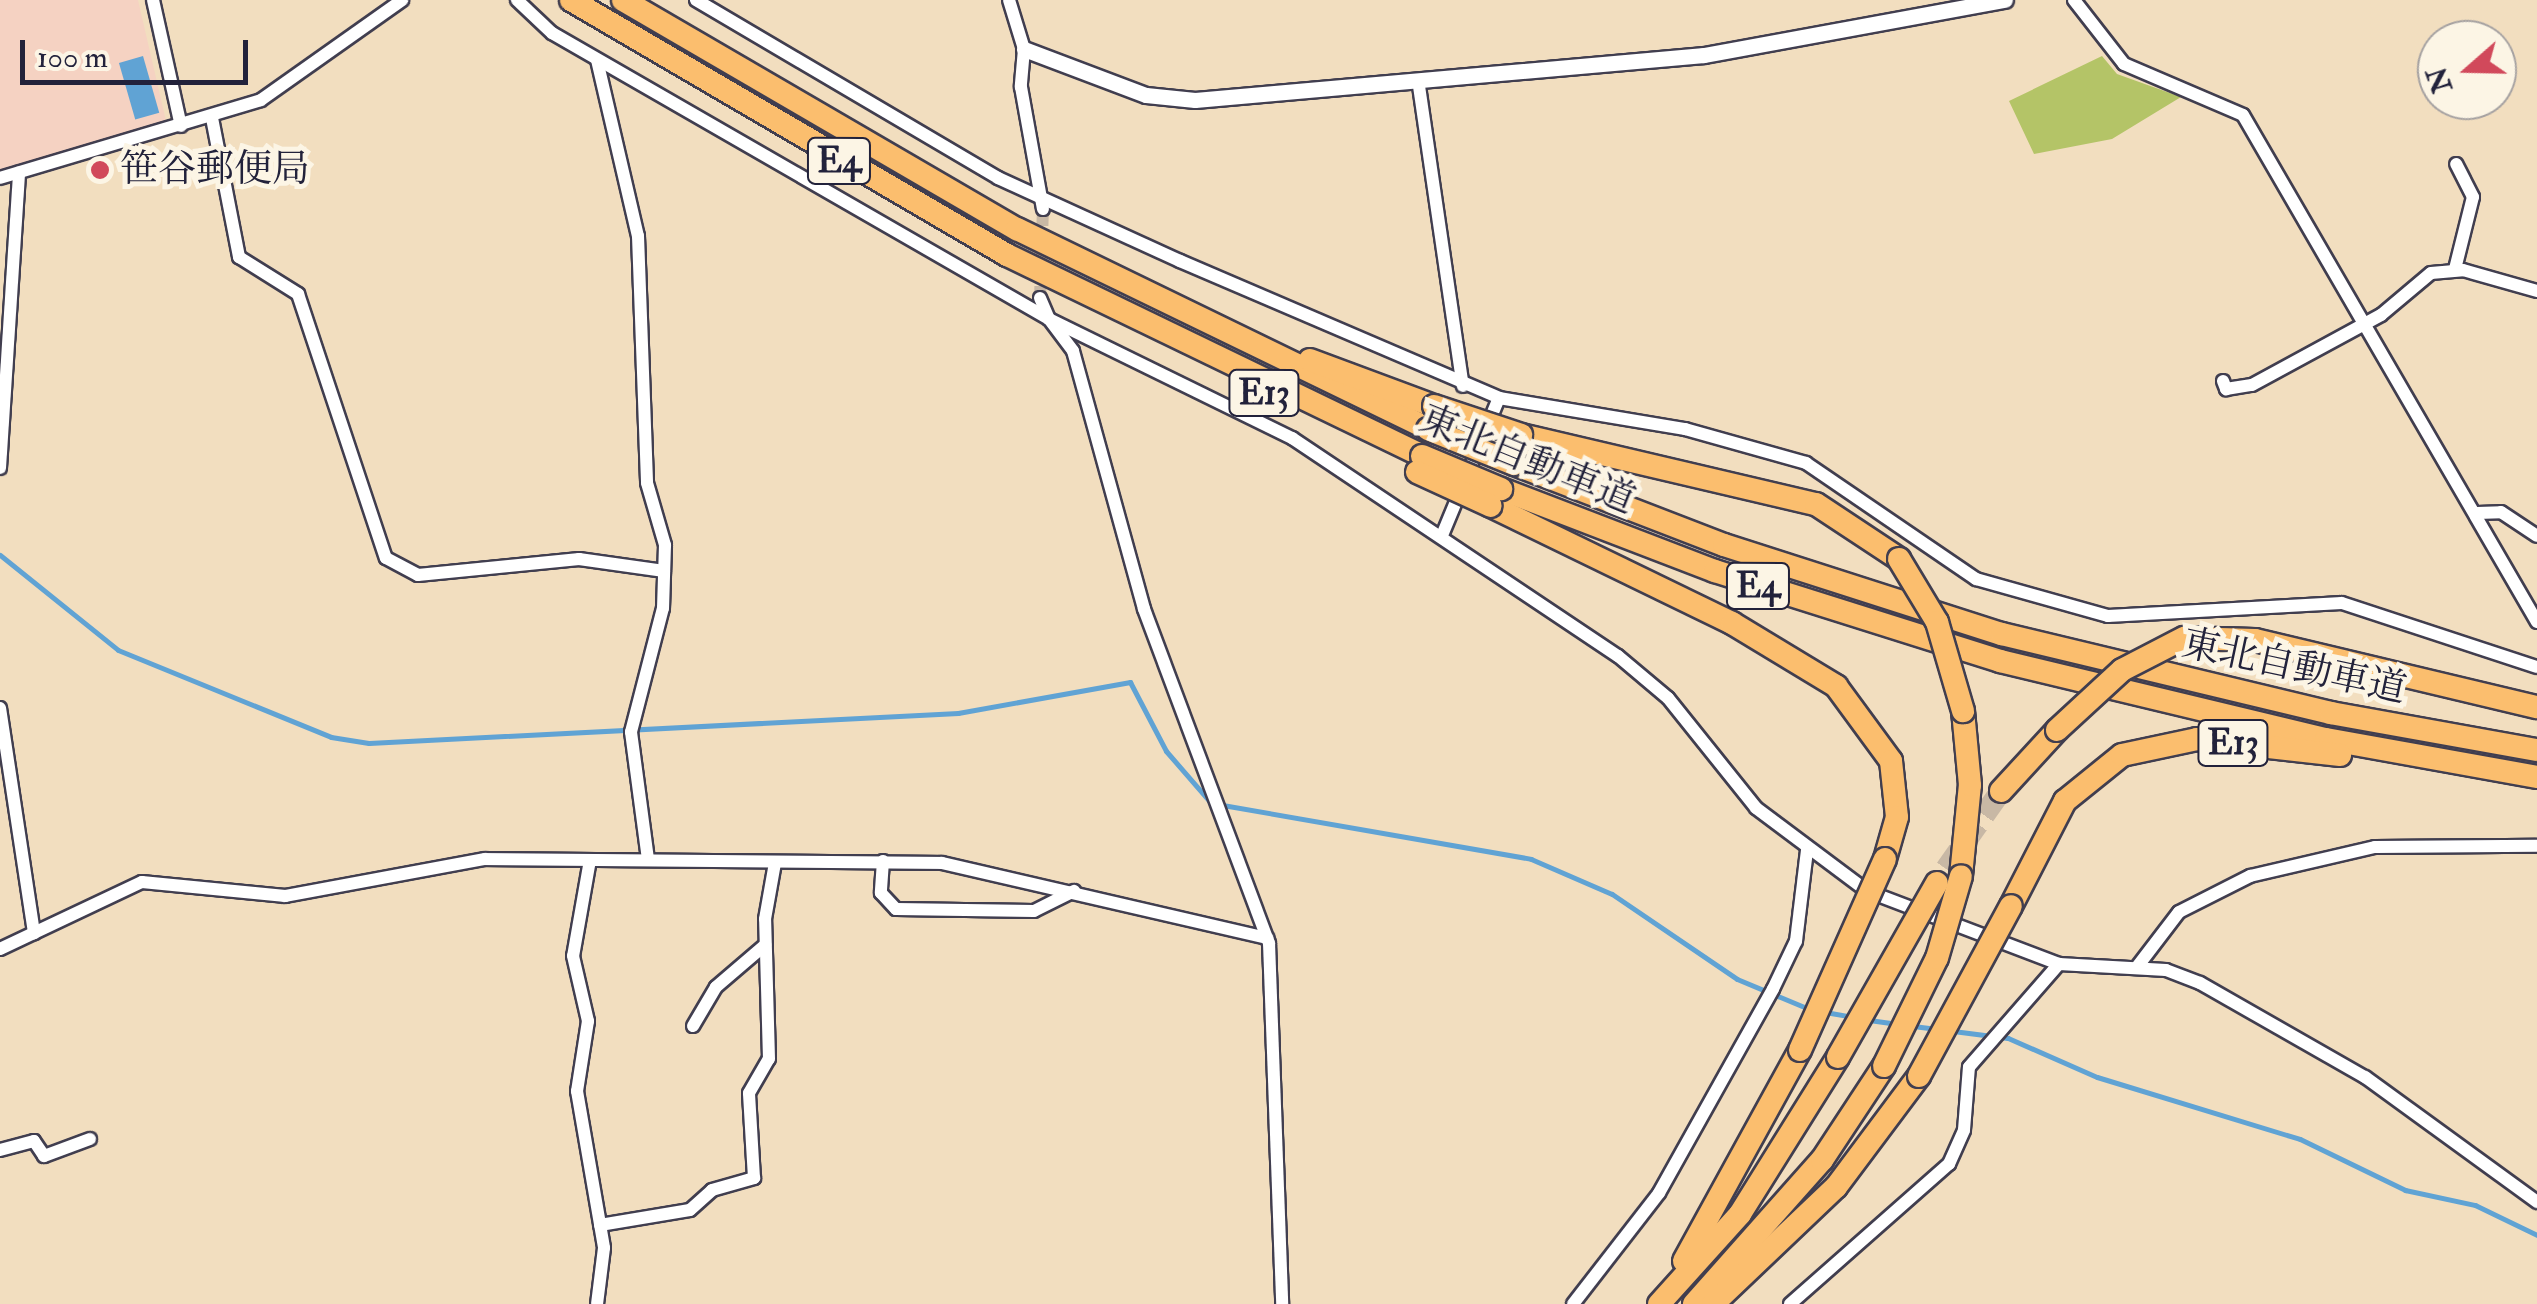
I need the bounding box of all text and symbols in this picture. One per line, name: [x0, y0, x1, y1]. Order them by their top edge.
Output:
scale bar: [25, 20, 252, 82]
north arrow: [2417, 20, 2517, 120]
text: 100 m: [37, 39, 108, 76]
text: N: [2419, 62, 2461, 98]
road number: E4: [806, 131, 872, 191]
place label: 笹谷郵便局: [120, 147, 310, 193]
marker: 笹谷郵便局: [89, 159, 111, 181]
road number: E13: [1226, 363, 1302, 423]
street label: 東北自動車道: [1413, 396, 1641, 524]
road number: E4: [1726, 556, 1790, 616]
street label: 東北自動車道: [2178, 621, 2410, 713]
road number: E13: [2196, 713, 2270, 773]

